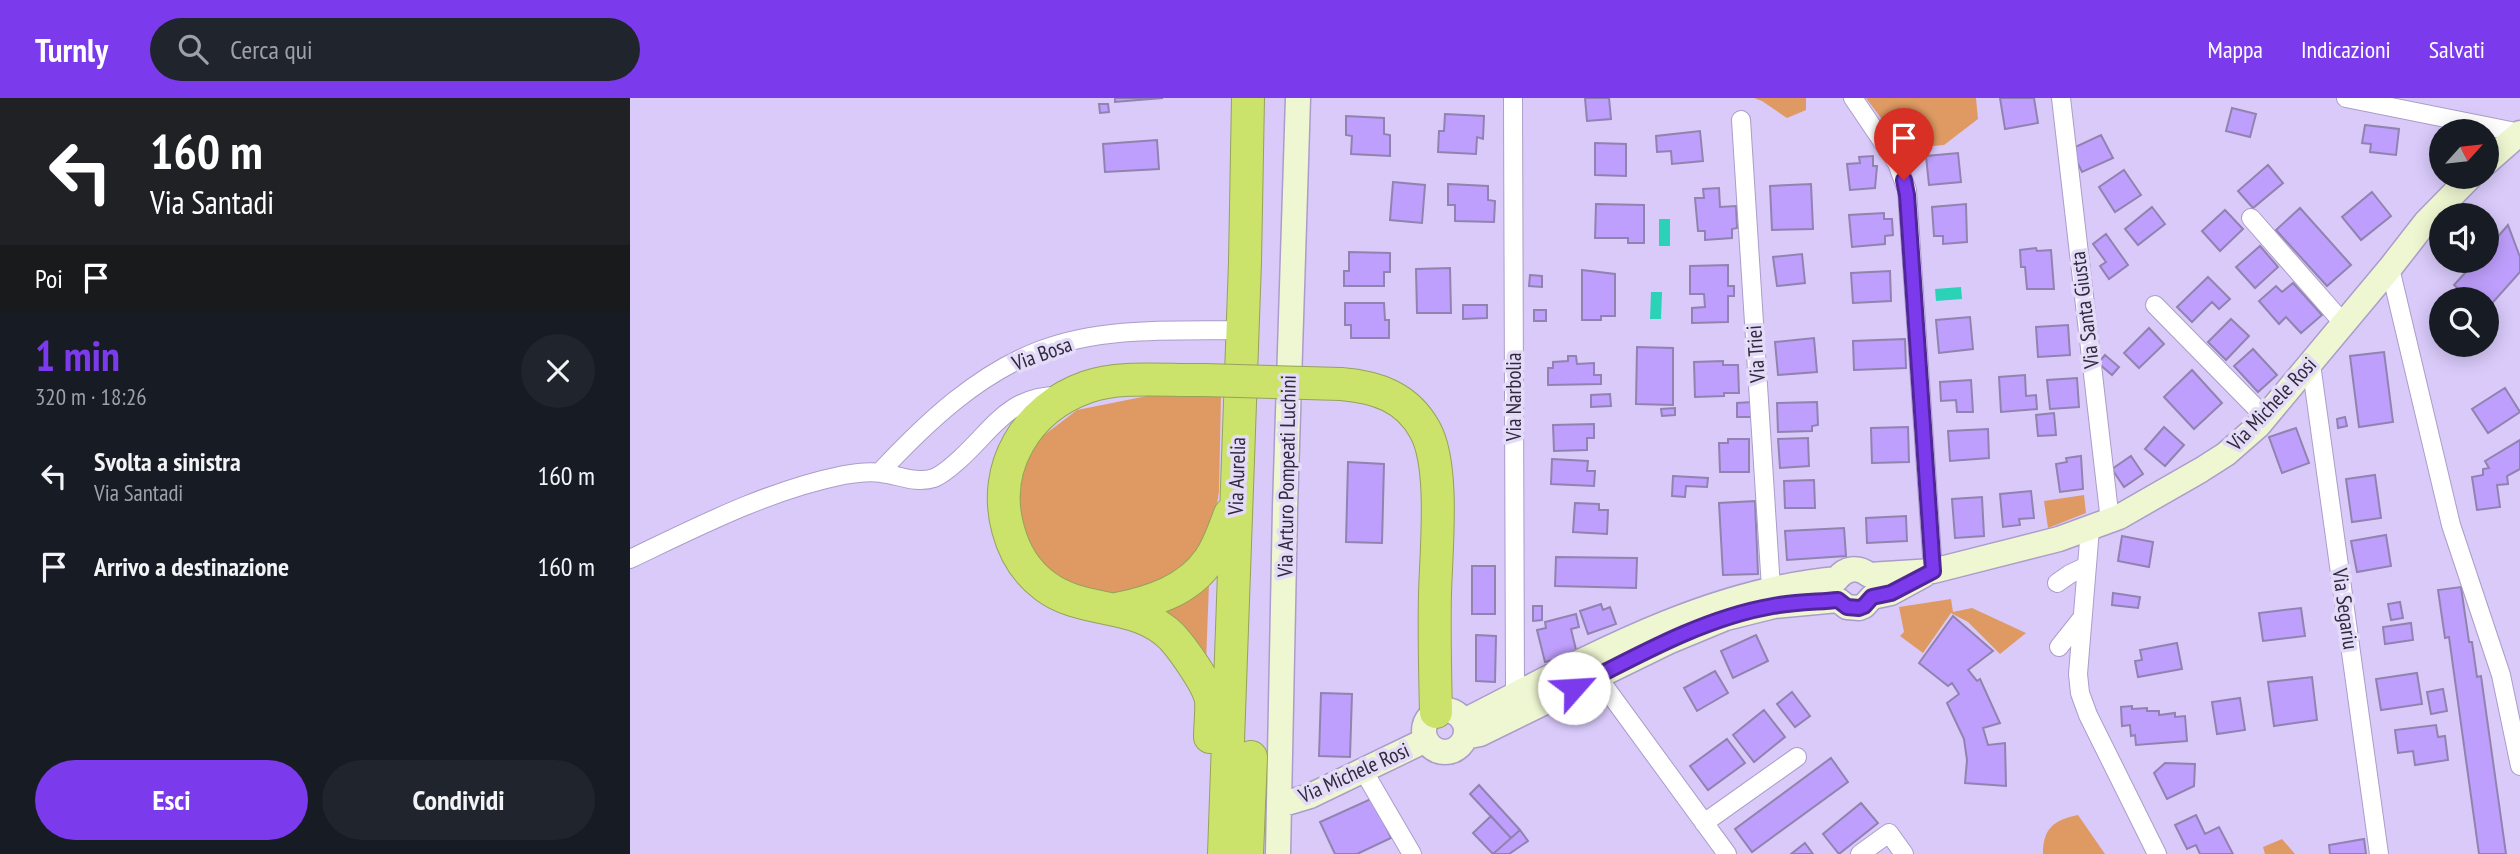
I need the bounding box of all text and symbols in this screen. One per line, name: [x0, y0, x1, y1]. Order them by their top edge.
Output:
search box: [150, 18, 640, 81]
text: Turnly: [35, 28, 108, 71]
icon: search: [174, 30, 212, 68]
text: Cerca qui: [230, 33, 313, 66]
text: Mappa: [2208, 34, 2263, 65]
text: Indicazioni: [2301, 34, 2391, 65]
text: Salvati: [2429, 34, 2485, 65]
pin: [1874, 108, 1934, 180]
text: 160 m: [150, 119, 263, 183]
icon: arrive: [1885, 119, 1923, 157]
north arrow: [2429, 119, 2499, 189]
map controls: [2429, 119, 2499, 357]
icon: left: [35, 126, 126, 217]
text: Via Santadi: [150, 181, 274, 223]
button: sound: [2429, 203, 2499, 273]
street label: Via Santa Giusta: [2064, 250, 2105, 371]
icon: arrive: [77, 259, 115, 297]
text: Poi: [35, 262, 63, 295]
button: search: [2429, 287, 2499, 357]
street label: Via Triei: [1740, 324, 1771, 385]
text: 1 min: [35, 328, 120, 383]
street label: Via Bosa: [1007, 330, 1075, 377]
button: close: [521, 334, 595, 408]
street label: Via Michele Rosi: [2221, 351, 2322, 457]
street label: Via Narbolia: [1500, 353, 1527, 442]
street label: Via Arturo Pompeati Luchini: [1271, 375, 1302, 578]
text: 320 m · 18:26: [35, 382, 147, 411]
street label: Via Aurelia: [1222, 437, 1251, 516]
text: Svolta a sinistra: [94, 445, 241, 478]
icon: left: [35, 457, 73, 495]
text: 160 m: [537, 459, 595, 492]
text: Via Santadi: [94, 478, 183, 507]
icon: arrive: [35, 548, 73, 586]
text: Arrivo a destinazione: [94, 550, 289, 583]
text: 160 m: [537, 550, 595, 583]
street label: Via Segariu: [2326, 566, 2365, 651]
position arrow: [1537, 651, 1611, 725]
street label: Via Michele Rosi: [1293, 736, 1413, 809]
button: Esci: [35, 760, 308, 840]
button: Condividi: [322, 760, 595, 840]

